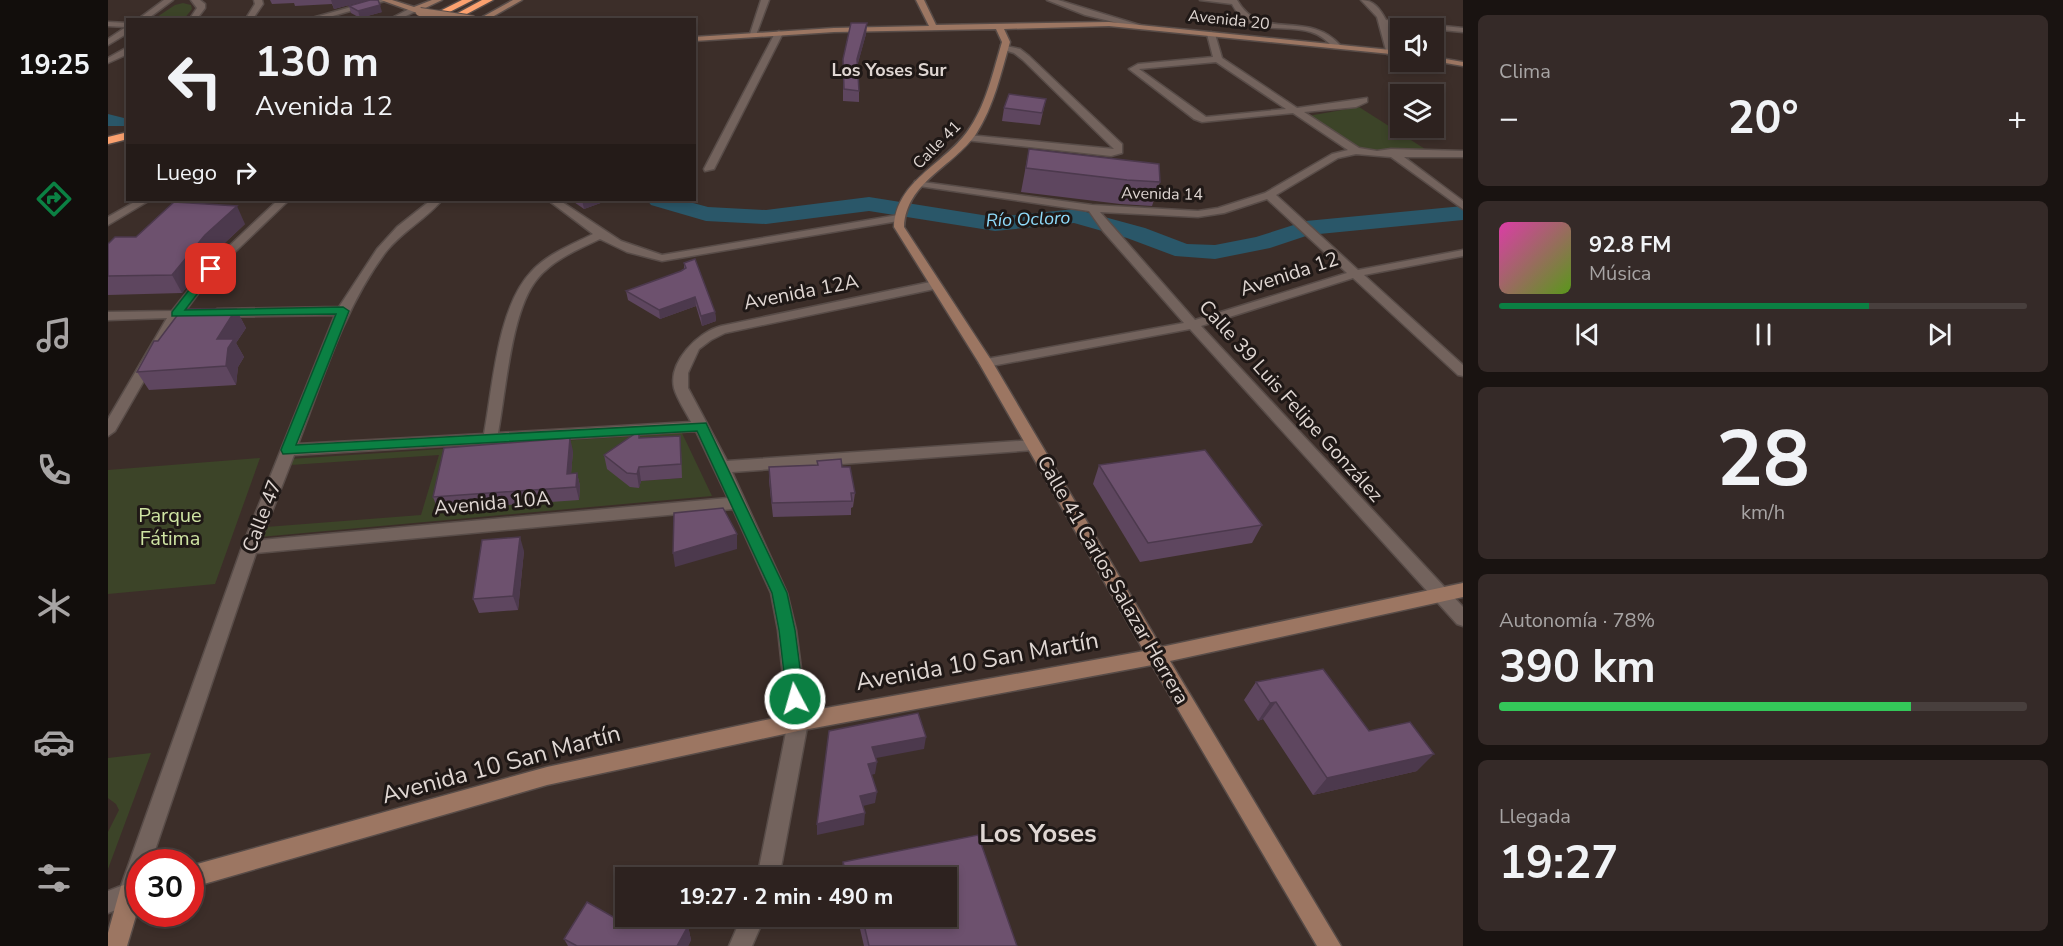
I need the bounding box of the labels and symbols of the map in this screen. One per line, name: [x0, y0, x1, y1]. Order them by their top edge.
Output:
street label: Avenida 20: [1187, 5, 1271, 35]
district label: Los Yoses Sur: [831, 58, 947, 82]
street label: Calle 41: [908, 116, 966, 174]
street label: Avenida 14: [1121, 182, 1203, 206]
water label: Río Ocloro: [985, 206, 1071, 232]
pin: [185, 243, 236, 294]
street label: Avenida 12: [1236, 245, 1342, 303]
street label: Avenida 12A: [741, 268, 861, 316]
street label: Calle 39 Luis Felipe González: [1193, 294, 1389, 508]
street label: Calle 41 Carlos Salazar Herrera: [1031, 451, 1195, 709]
street label: Calle 47: [236, 476, 288, 556]
street label: Avenida 10A: [433, 484, 552, 522]
park label: Parque Fátima: [138, 502, 202, 552]
street label: Avenida 10 San Martín: [853, 624, 1101, 698]
position arrow: [763, 667, 827, 731]
street label: Avenida 10 San Martín: [378, 717, 624, 811]
district label: Los Yoses: [979, 816, 1097, 851]
speed limit sign: 30: [126, 849, 204, 927]

